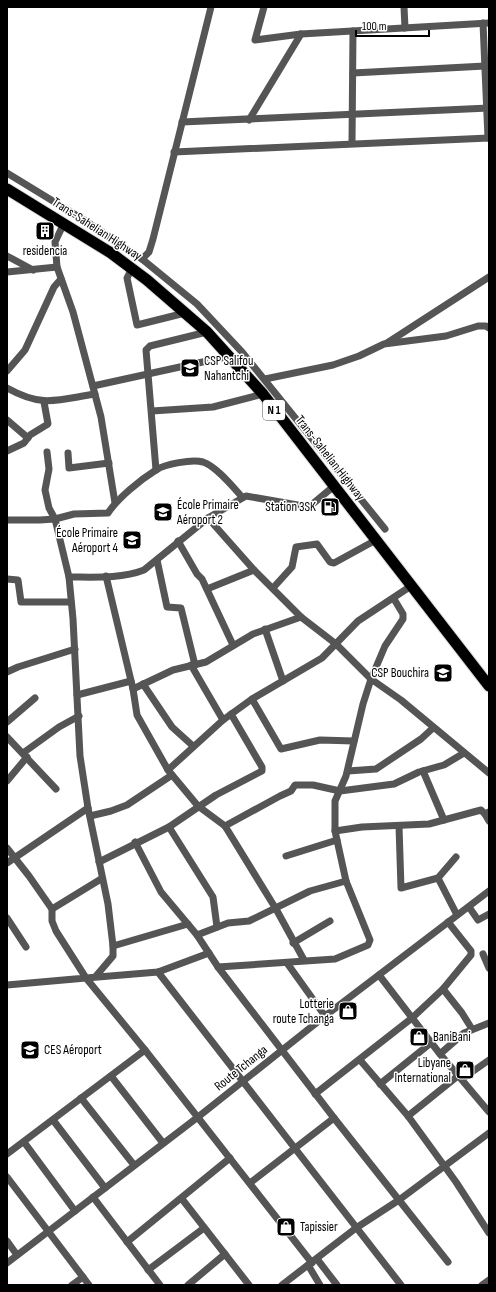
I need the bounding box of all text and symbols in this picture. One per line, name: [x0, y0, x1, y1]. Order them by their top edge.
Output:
scale bar: [356, 12, 429, 38]
text: 100 m: [362, 19, 387, 34]
street label: Trans-Sahelian Highway: [49, 194, 145, 264]
building icon: residencia: [34, 220, 56, 242]
place label: residencia: [23, 243, 67, 259]
place label: CSP Salifou Nahantchi: [204, 353, 253, 384]
school or university icon: CSP Salifou Nahantchi: [179, 357, 201, 379]
road number: N 1: [263, 400, 285, 420]
street label: Trans-Sahelian Highway: [292, 412, 368, 504]
fuel station icon: Station 3SK: [319, 496, 341, 518]
place label: École Primaire Aéroport 2: [176, 497, 239, 528]
place label: Station 3SK: [265, 499, 316, 515]
school or university icon: École Primaire Aéroport 2: [152, 501, 174, 523]
place label: École Primaire Aéroport 4: [56, 525, 119, 556]
school or university icon: École Primaire Aéroport 4: [121, 529, 143, 551]
school or university icon: CSP Bouchira: [432, 662, 454, 684]
place label: CSP Bouchira: [371, 665, 429, 681]
place label: Lotterie route Tchanga: [273, 996, 334, 1027]
shop icon: Lotterie route Tchanga: [337, 1000, 359, 1022]
shop icon: BaniBani: [408, 1026, 430, 1048]
place label: BaniBani: [433, 1029, 471, 1045]
school or university icon: CES Aéroport: [19, 1039, 41, 1061]
place label: CES Aéroport: [44, 1042, 102, 1058]
street label: Route Tchanga: [211, 1042, 271, 1094]
place label: Libyane International: [395, 1055, 451, 1086]
shop icon: Libyane International: [454, 1059, 476, 1081]
shop icon: Tapissier: [275, 1216, 297, 1238]
place label: Tapissier: [300, 1219, 338, 1235]

